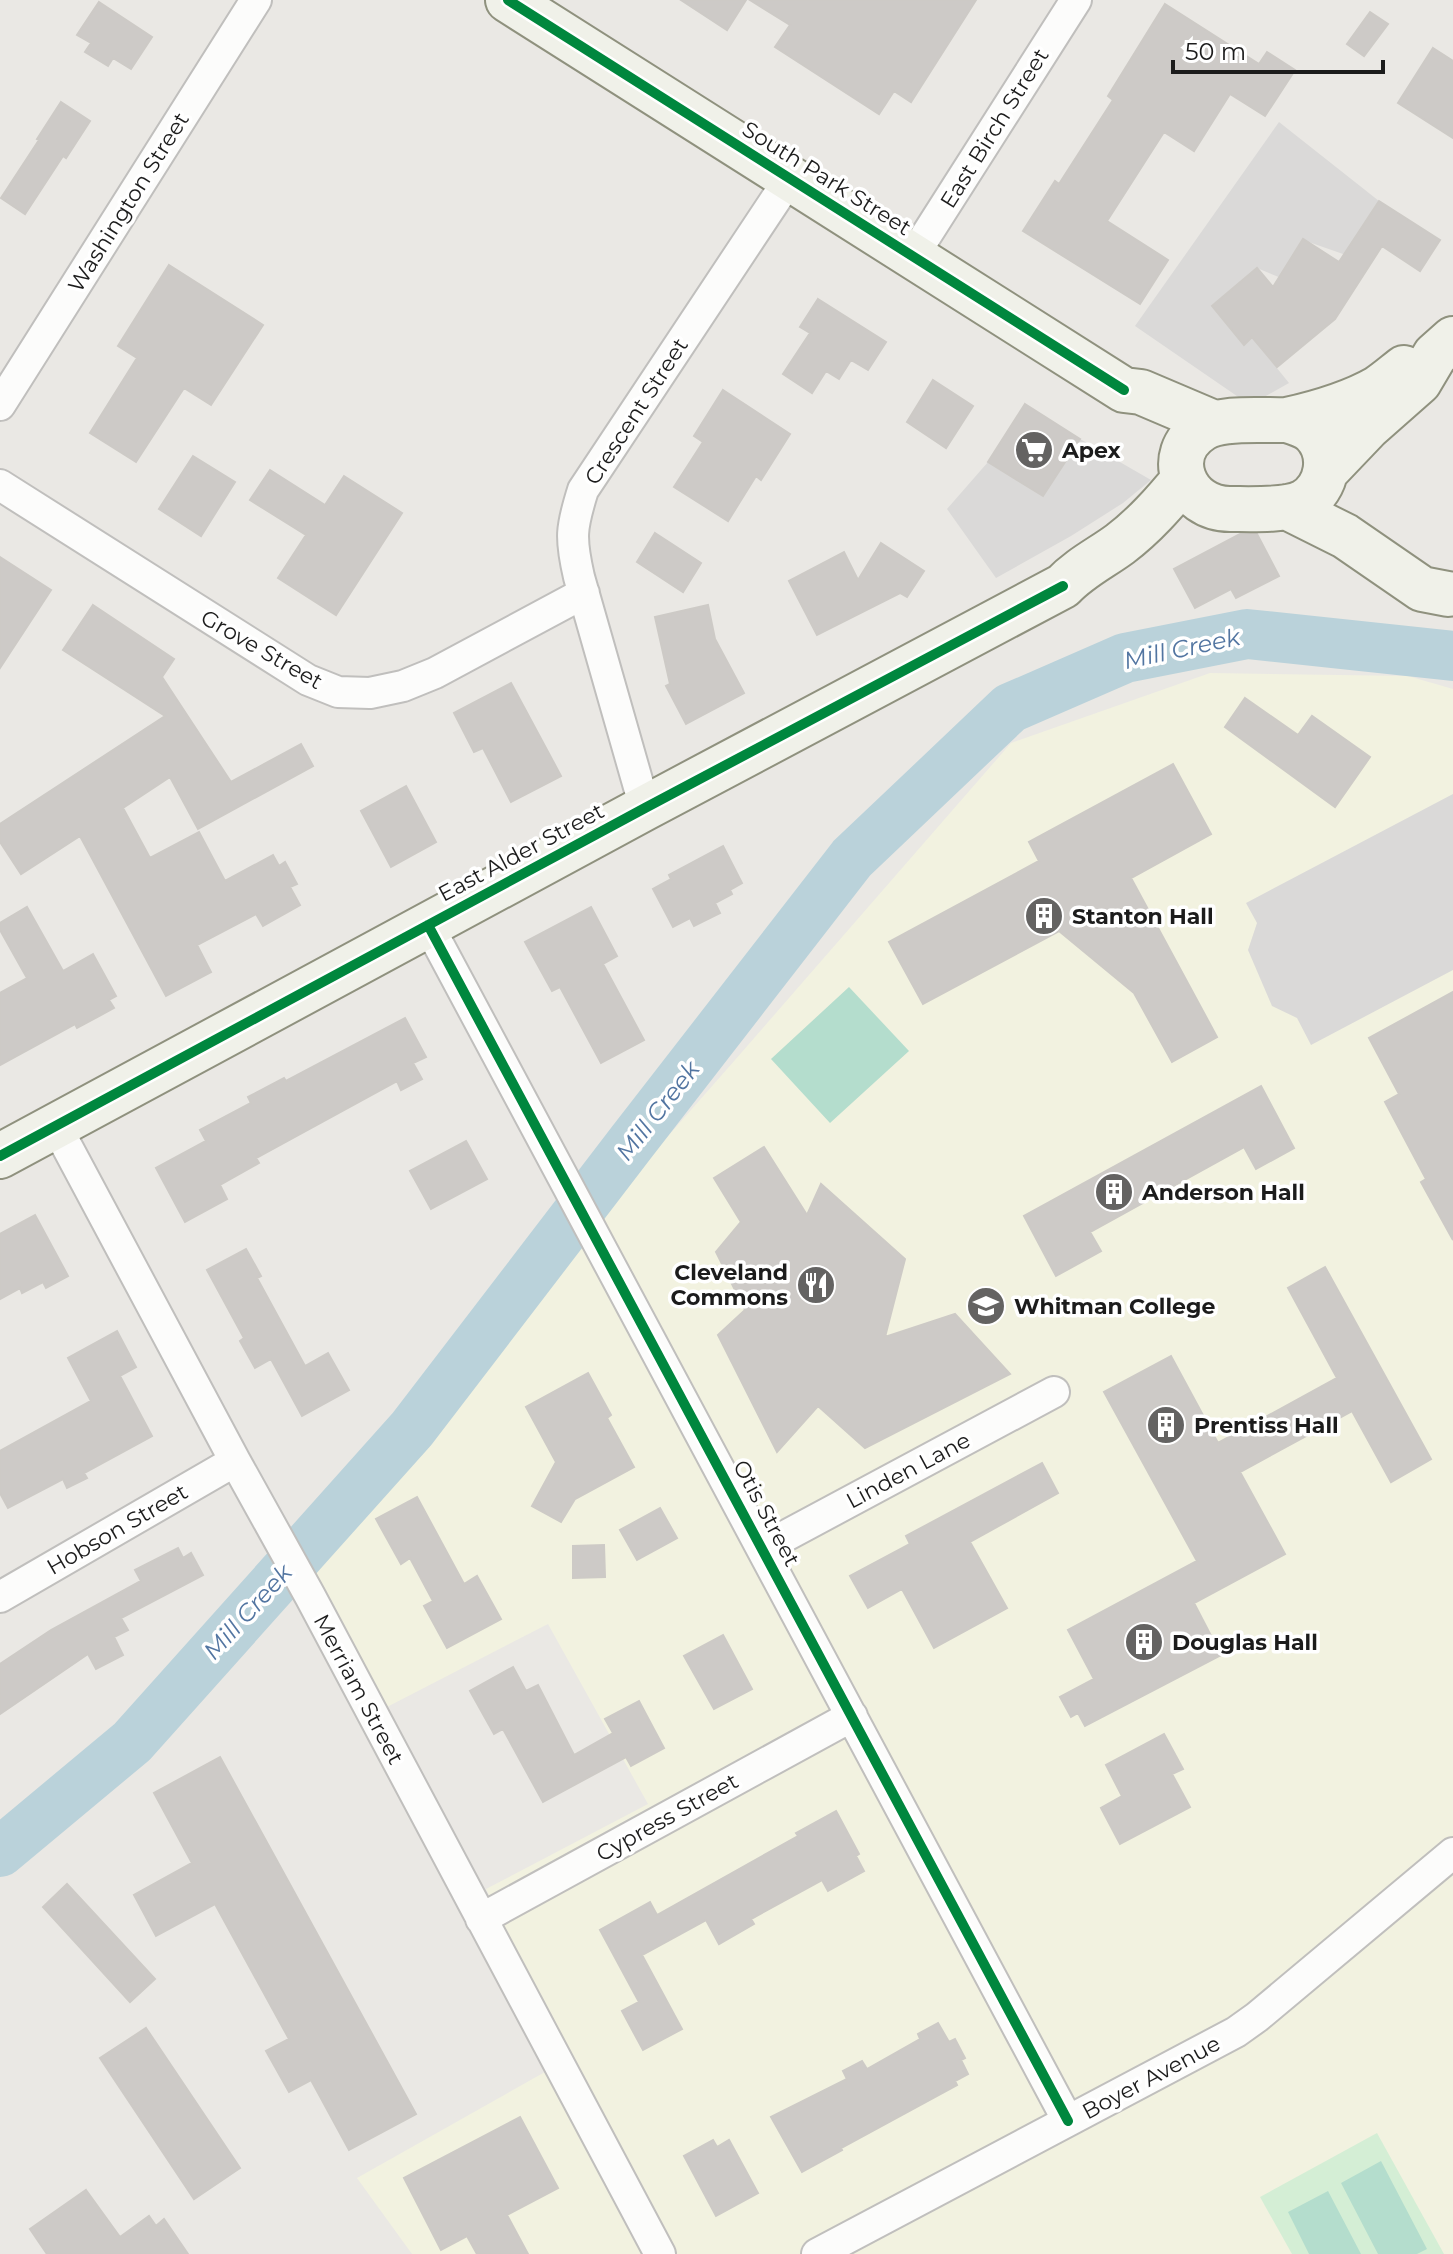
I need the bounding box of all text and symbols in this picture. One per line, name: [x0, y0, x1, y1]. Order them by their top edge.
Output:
scale bar: [1173, 24, 1383, 74]
text: 50 m: [1185, 37, 1246, 66]
street label: East Birch Street: [934, 43, 1054, 213]
street label: Washington Street: [62, 107, 195, 297]
street label: South Park Street: [737, 116, 916, 241]
street label: Crescent Street: [579, 333, 694, 490]
supermarket icon: Apex: [1013, 429, 1055, 471]
place label: Apex: [1061, 437, 1121, 464]
street label: Grove Street: [196, 604, 328, 695]
water label: Mill Creek: [1121, 622, 1245, 675]
street label: East Alder Street: [434, 797, 609, 908]
building icon: Stanton Hall: [1023, 895, 1065, 937]
place label: Stanton Hall: [1072, 903, 1214, 930]
water label: Mill Creek: [610, 1054, 707, 1166]
building icon: Anderson Hall: [1093, 1171, 1135, 1213]
place label: Anderson Hall: [1141, 1179, 1305, 1206]
place label: Cleveland Commons: [671, 1259, 788, 1311]
restaurant icon: Cleveland Commons: [795, 1264, 837, 1306]
school or university icon: Whitman College: [965, 1285, 1007, 1327]
place label: Whitman College: [1014, 1293, 1215, 1320]
building icon: Prentiss Hall: [1145, 1404, 1187, 1446]
place label: Prentiss Hall: [1194, 1412, 1339, 1439]
street label: Linden Lane: [842, 1426, 975, 1514]
street label: Otis Street: [727, 1455, 806, 1571]
street label: Hobson Street: [42, 1478, 193, 1581]
water label: Mill Creek: [197, 1557, 299, 1665]
street label: Merriam Street: [308, 1610, 410, 1769]
building icon: Douglas Hall: [1123, 1621, 1165, 1663]
place label: Douglas Hall: [1172, 1629, 1318, 1656]
street label: Cypress Street: [592, 1767, 743, 1868]
street label: Boyer Avenue: [1078, 2030, 1225, 2125]

